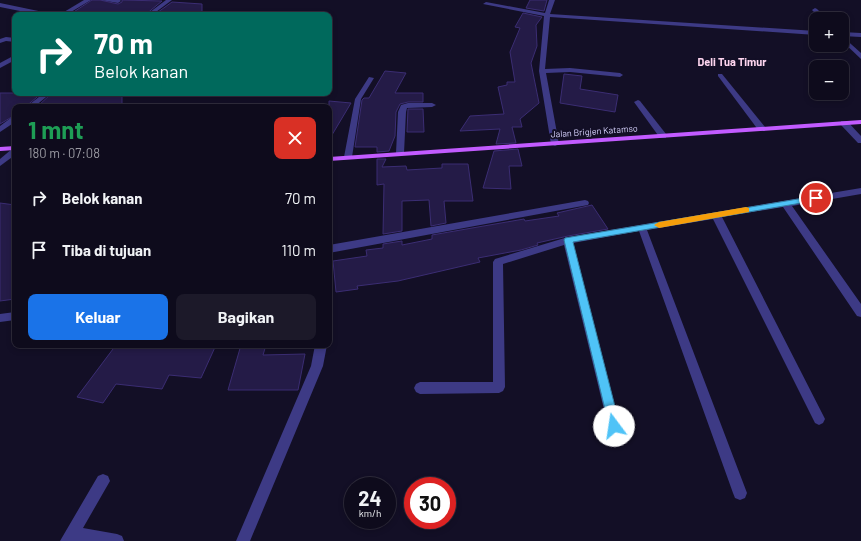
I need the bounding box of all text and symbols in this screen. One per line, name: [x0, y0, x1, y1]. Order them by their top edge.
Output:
map controls: [809, 12, 849, 100]
button: +: [809, 12, 849, 52]
text: 70 m: [94, 26, 153, 60]
icon: right: [28, 28, 80, 80]
district label: Deli Tua Timur: [698, 55, 767, 68]
text: Belok kanan: [94, 60, 188, 82]
button: −: [809, 60, 849, 100]
text: 1 mnt: [28, 115, 84, 144]
button: close: [274, 117, 316, 159]
street label: Jalan Brigjen Katamso: [550, 122, 638, 140]
text: 180 m · 07:08: [28, 145, 100, 161]
pin: [799, 181, 833, 215]
icon: right: [28, 187, 50, 209]
icon: arrive: [805, 187, 827, 209]
text: Belok kanan: [62, 189, 142, 207]
text: 70 m: [285, 189, 316, 207]
icon: arrive: [28, 239, 50, 261]
text: Tiba di tujuan: [62, 241, 151, 259]
text: 110 m: [282, 241, 316, 259]
button: Keluar: [28, 294, 168, 340]
button: Bagikan: [176, 294, 316, 340]
position arrow: [593, 405, 635, 447]
speed limit sign: 30: [404, 477, 456, 529]
text: 24: [358, 486, 382, 510]
text: km/h: [359, 507, 381, 519]

